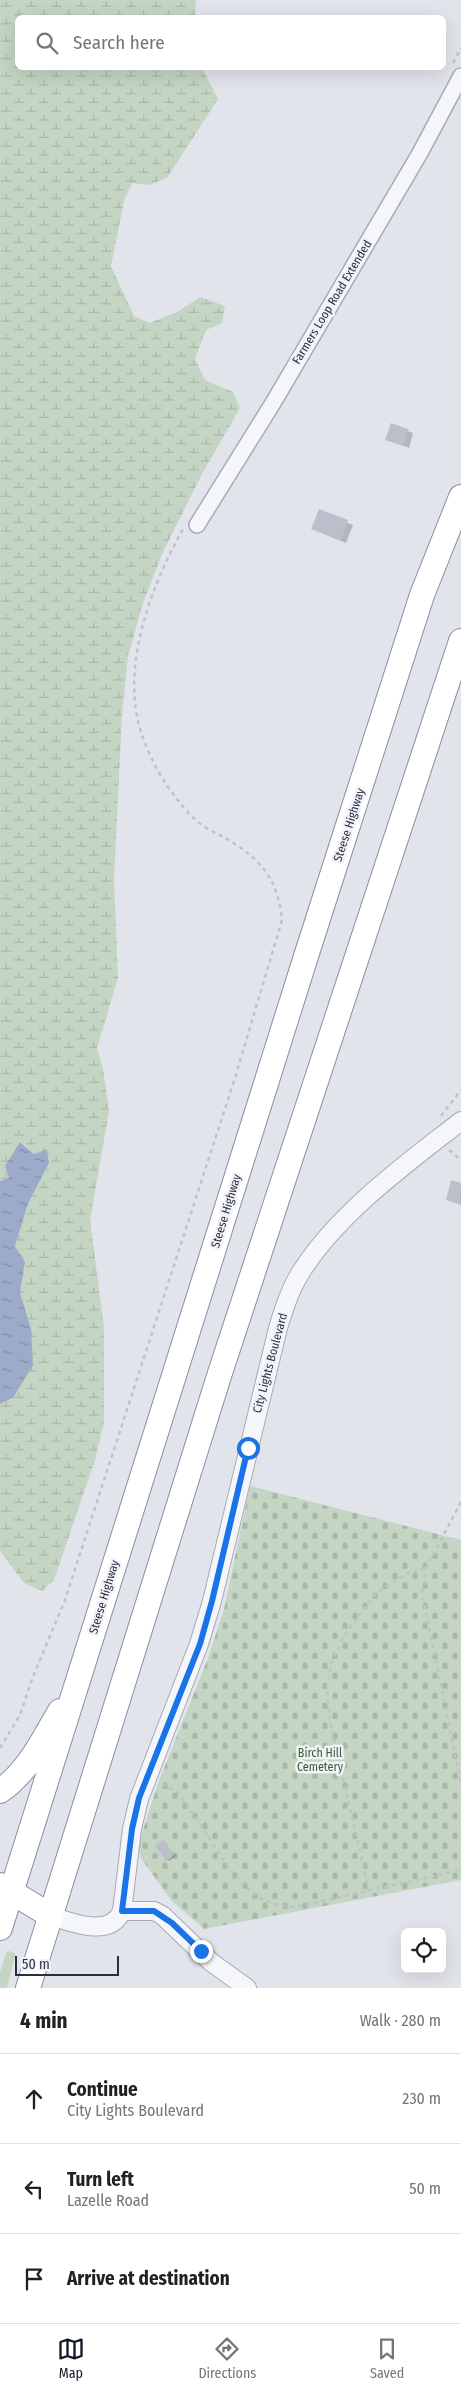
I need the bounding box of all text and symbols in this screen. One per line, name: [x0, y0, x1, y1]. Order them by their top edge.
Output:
search box: [15, 15, 446, 70]
icon: search: [33, 29, 61, 57]
text: Search here: [73, 31, 165, 54]
street label: Farmers Loop Road Extended: [289, 238, 375, 366]
street label: Steese Highway: [331, 786, 368, 864]
street label: Steese Highway: [208, 1172, 244, 1250]
street label: City Lights Boulevard: [250, 1312, 290, 1414]
route start: [237, 1437, 260, 1460]
street label: Steese Highway: [86, 1558, 122, 1636]
park label: Birch Hill Cemetery: [297, 1746, 344, 1774]
map controls: [401, 1928, 446, 1973]
button: locate: [401, 1928, 446, 1973]
route end: [190, 1940, 213, 1963]
scale bar: [15, 1953, 119, 1976]
text: 50 m: [22, 1956, 50, 1973]
text: 4 min: [20, 2008, 68, 2034]
text: Walk · 280 m: [360, 2011, 441, 2030]
text: Continue: [67, 2078, 138, 2101]
icon: ahead: [20, 2085, 48, 2113]
text: 230 m: [402, 2089, 441, 2108]
text: City Lights Boulevard: [67, 2101, 204, 2120]
text: Turn left: [67, 2168, 134, 2191]
icon: left: [20, 2175, 48, 2203]
text: 50 m: [409, 2179, 441, 2198]
text: Lazelle Road: [67, 2191, 149, 2210]
icon: arrive: [20, 2265, 48, 2293]
text: Arrive at destination: [67, 2267, 230, 2290]
tab: Map: [57, 2335, 85, 2382]
tab: Directions: [198, 2335, 256, 2382]
tab: Saved: [370, 2335, 404, 2382]

